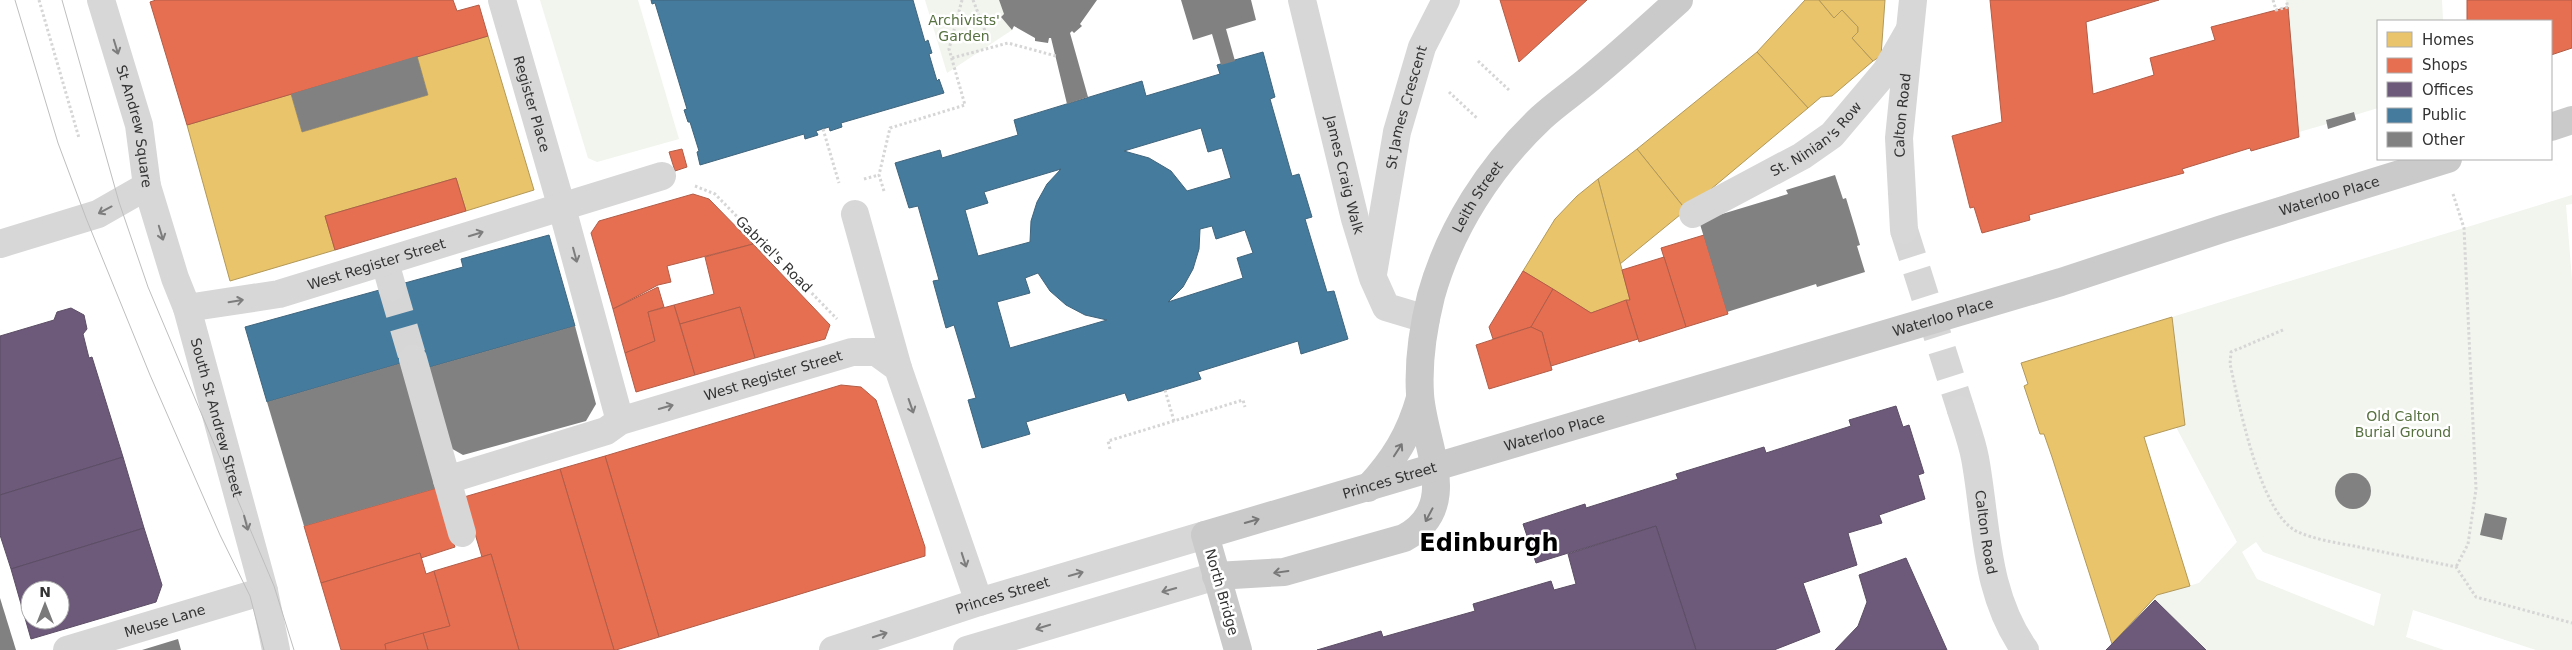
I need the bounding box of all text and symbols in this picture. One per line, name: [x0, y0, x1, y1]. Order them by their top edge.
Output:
park label: Archivists' Garden: [928, 12, 1000, 44]
legend: [2377, 20, 2552, 160]
text: Homes: [2422, 31, 2474, 49]
one-way arrow: [111, 38, 121, 54]
street label: St James Crescent: [1383, 43, 1430, 171]
street label: Register Place: [510, 54, 553, 154]
text: Shops: [2422, 56, 2468, 74]
street label: St Andrew Square: [113, 63, 155, 189]
street label: Calton Road: [1891, 72, 1914, 158]
text: Offices: [2422, 81, 2474, 99]
street label: St. Ninian's Row: [1768, 98, 1865, 179]
text: Public: [2422, 106, 2466, 124]
street label: James Craig Walk: [1322, 113, 1367, 237]
text: Other: [2422, 131, 2465, 149]
street label: Leith Street: [1449, 158, 1506, 235]
street label: Waterloo Place: [2277, 173, 2381, 219]
one-way arrow: [97, 205, 112, 215]
street label: Gabriel's Road: [733, 213, 815, 295]
one-way arrow: [157, 224, 167, 240]
one-way arrow: [468, 229, 484, 239]
street label: West Register Street: [305, 235, 448, 293]
one-way arrow: [571, 246, 580, 262]
street label: Waterloo Place: [1891, 294, 1995, 339]
one-way arrow: [227, 295, 243, 305]
street label: South St Andrew Street: [188, 336, 246, 499]
street label: West Register Street: [702, 347, 845, 404]
one-way arrow: [907, 398, 916, 413]
one-way arrow: [658, 402, 674, 412]
park label: Old Calton Burial Ground: [2355, 408, 2451, 440]
street label: Waterloo Place: [1502, 409, 1607, 454]
one-way arrow: [1394, 444, 1404, 458]
street label: Princes Street: [1340, 459, 1439, 502]
street label: Calton Road: [1972, 489, 2000, 576]
one-way arrow: [1424, 507, 1434, 522]
one-way arrow: [241, 515, 251, 531]
one-way arrow: [1244, 516, 1260, 526]
district label: Edinburgh: [1419, 529, 1559, 557]
street label: North Bridge: [1202, 547, 1242, 637]
one-way arrow: [960, 551, 970, 567]
one-way arrow: [1274, 567, 1290, 577]
one-way arrow: [1068, 568, 1084, 578]
street label: Princes Street: [953, 573, 1052, 617]
north arrow: [20, 580, 70, 630]
text: N: [39, 584, 51, 600]
one-way arrow: [1162, 586, 1178, 595]
street label: Meuse Lane: [122, 601, 207, 640]
one-way arrow: [1036, 623, 1052, 633]
one-way arrow: [871, 629, 887, 639]

